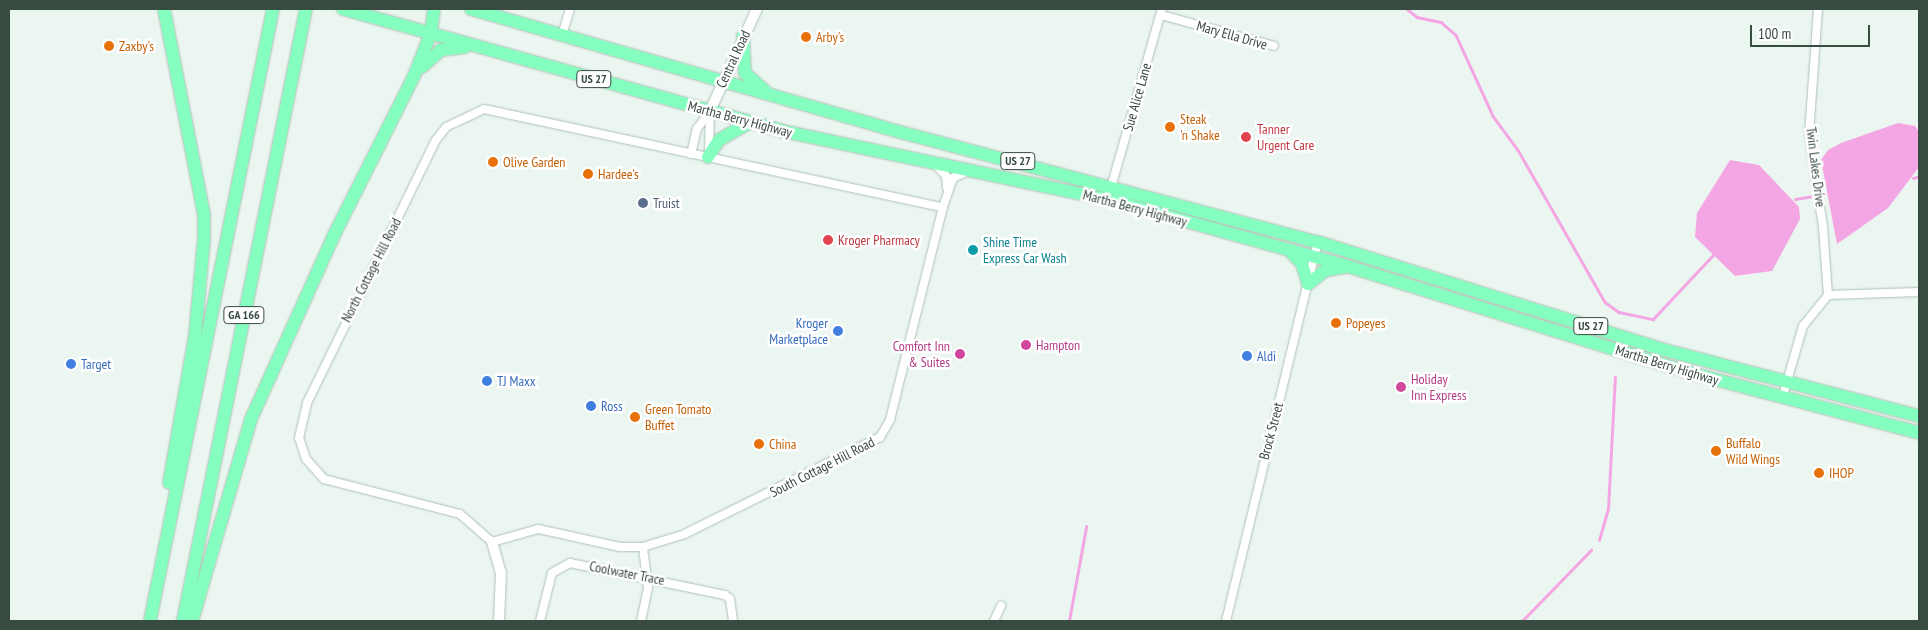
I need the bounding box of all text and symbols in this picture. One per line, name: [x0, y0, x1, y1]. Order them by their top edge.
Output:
scale bar: [1753, 15, 1873, 47]
street label: Mary Ella Drive: [1195, 17, 1269, 53]
text: 100 m: [1758, 24, 1791, 43]
street label: Central Road: [712, 28, 754, 90]
place label: Arby's: [816, 29, 844, 45]
marker: Arby's: [800, 31, 812, 43]
place label: Zaxby's: [119, 38, 154, 54]
marker: Zaxby's: [103, 40, 115, 52]
street label: Sue Alice Lane: [1119, 61, 1155, 133]
road number: US 27: [575, 70, 613, 88]
street label: Martha Berry Highway: [686, 97, 794, 141]
place label: Steak 'n Shake: [1180, 111, 1220, 144]
marker: Steak 'n Shake: [1164, 121, 1176, 133]
place label: Tanner Urgent Care: [1257, 121, 1314, 154]
street label: Twin Lakes Drive: [1803, 126, 1829, 208]
marker: Tanner Urgent Care: [1239, 130, 1253, 144]
road number: US 27: [999, 152, 1037, 170]
place label: Olive Garden: [503, 154, 565, 170]
marker: Olive Garden: [487, 156, 499, 168]
place label: Hardee's: [598, 166, 639, 182]
marker: Hardee's: [582, 168, 594, 180]
street label: Martha Berry Highway: [1081, 186, 1189, 230]
place label: Truist: [653, 195, 680, 211]
marker: Truist: [637, 197, 649, 209]
street label: North Cottage Hill Road: [337, 215, 405, 325]
place label: Kroger Pharmacy: [838, 232, 920, 248]
marker: Kroger Pharmacy: [822, 234, 834, 246]
place label: Shine Time Express Car Wash: [983, 234, 1067, 266]
marker: Shine Time Express Car Wash: [967, 244, 979, 256]
road number: GA 166: [223, 306, 265, 324]
place label: Kroger Marketplace: [769, 315, 828, 348]
place label: Popeyes: [1346, 315, 1385, 331]
road number: US 27: [1572, 316, 1610, 336]
marker: Popeyes: [1330, 317, 1342, 329]
marker: Kroger Marketplace: [832, 325, 844, 337]
place label: Hampton: [1036, 337, 1080, 353]
place label: Comfort Inn & Suites: [893, 338, 950, 371]
marker: Hampton: [1020, 339, 1032, 351]
street label: Martha Berry Highway: [1613, 341, 1721, 389]
marker: Comfort Inn & Suites: [954, 348, 966, 360]
place label: Aldi: [1257, 348, 1276, 364]
marker: Aldi: [1241, 350, 1253, 362]
place label: Target: [81, 356, 111, 372]
marker: Target: [65, 358, 77, 370]
place label: Holiday Inn Express: [1411, 371, 1466, 404]
place label: TJ Maxx: [497, 373, 535, 389]
marker: TJ Maxx: [481, 375, 493, 387]
marker: Holiday Inn Express: [1395, 381, 1407, 393]
place label: Ross: [601, 398, 623, 414]
marker: Ross: [585, 400, 597, 412]
street label: Brock Street: [1255, 400, 1287, 462]
place label: Green Tomato Buffet: [645, 401, 712, 434]
marker: Green Tomato Buffet: [629, 411, 641, 423]
street label: South Cottage Hill Road: [767, 433, 877, 501]
place label: Buffalo Wild Wings: [1726, 435, 1780, 468]
place label: China: [769, 436, 796, 452]
marker: China: [753, 438, 765, 450]
marker: Buffalo Wild Wings: [1710, 445, 1722, 457]
place label: IHOP: [1829, 465, 1854, 481]
marker: IHOP: [1813, 467, 1825, 479]
street label: Coolwater Trace: [588, 557, 666, 589]

